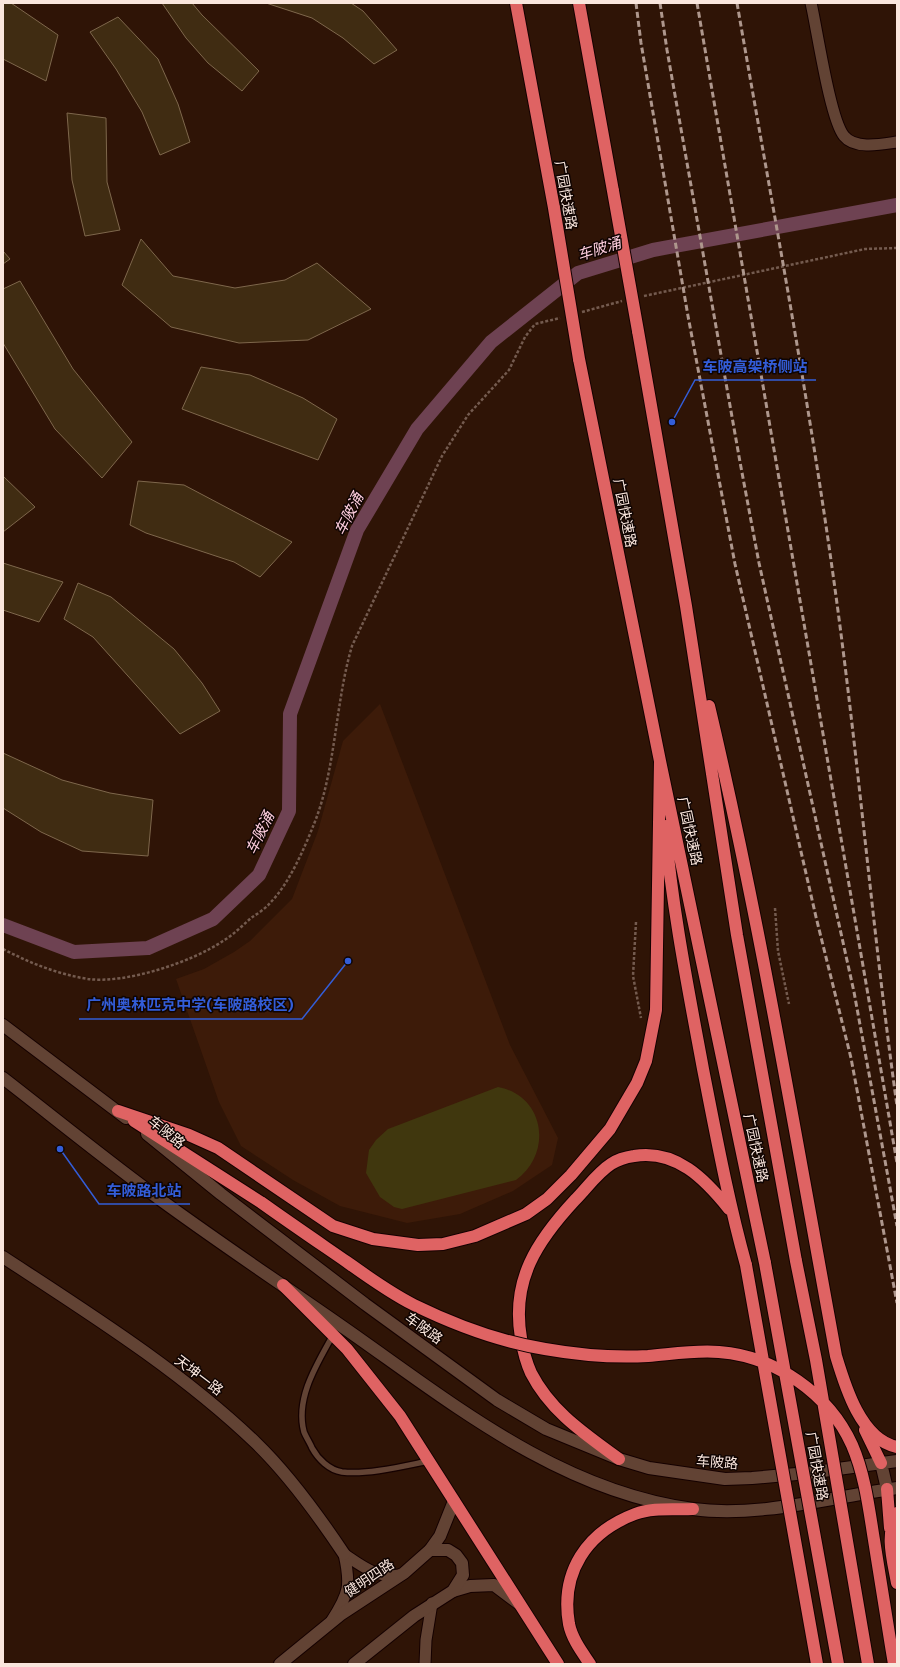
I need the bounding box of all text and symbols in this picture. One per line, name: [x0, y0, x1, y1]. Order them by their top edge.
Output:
street label: 广园快速路: [552, 159, 581, 231]
water label: 车陂涌: [575, 232, 625, 264]
callout: 车陂高架桥侧站: [695, 353, 816, 380]
text: 车陂高架桥侧站: [702, 357, 808, 375]
street label: 广园快速路: [610, 477, 641, 549]
water label: 车陂涌: [330, 488, 367, 538]
street label: 广园快速路: [675, 795, 706, 867]
water label: 车陂涌: [241, 807, 278, 857]
callout: 广州奥林匹克中学(车陂路校区): [79, 992, 302, 1019]
text: 广州奥林匹克中学(车陂路校区): [86, 995, 294, 1013]
street label: 车陂路: [146, 1112, 189, 1151]
street label: 广园快速路: [741, 1112, 772, 1184]
callout: 车陂路北站: [99, 1177, 190, 1204]
text: 车陂路北站: [106, 1181, 182, 1199]
street label: 车陂路: [402, 1308, 446, 1347]
street label: 天坤一路: [172, 1351, 227, 1398]
street label: 广园快速路: [803, 1430, 832, 1502]
street label: 车陂路: [695, 1452, 739, 1471]
street label: 健明四路: [341, 1555, 397, 1600]

